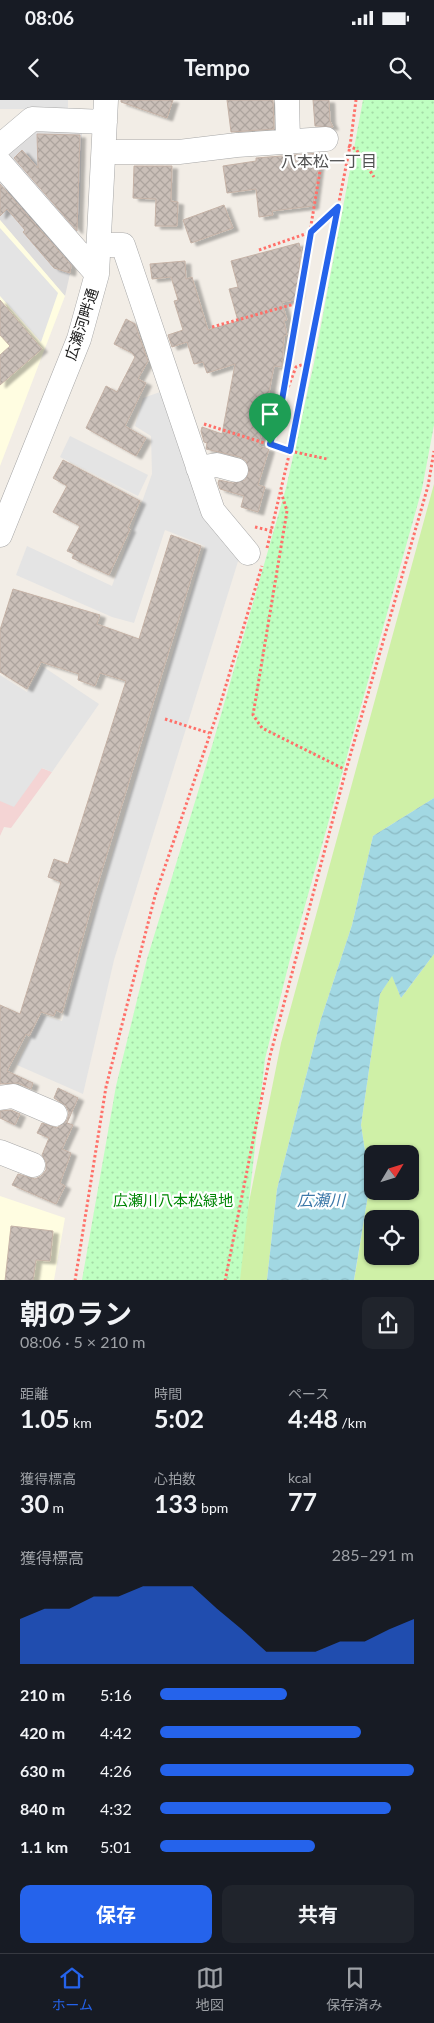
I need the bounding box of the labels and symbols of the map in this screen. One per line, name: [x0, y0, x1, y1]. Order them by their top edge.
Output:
district label: 八本松一丁目: [281, 151, 377, 170]
street label: 広瀬河畔通: [61, 286, 101, 362]
pin: [249, 393, 291, 444]
north arrow: [364, 1145, 419, 1200]
water label: 広瀬川: [297, 1190, 347, 1209]
park label: 広瀬川八本松緑地: [113, 1191, 233, 1209]

